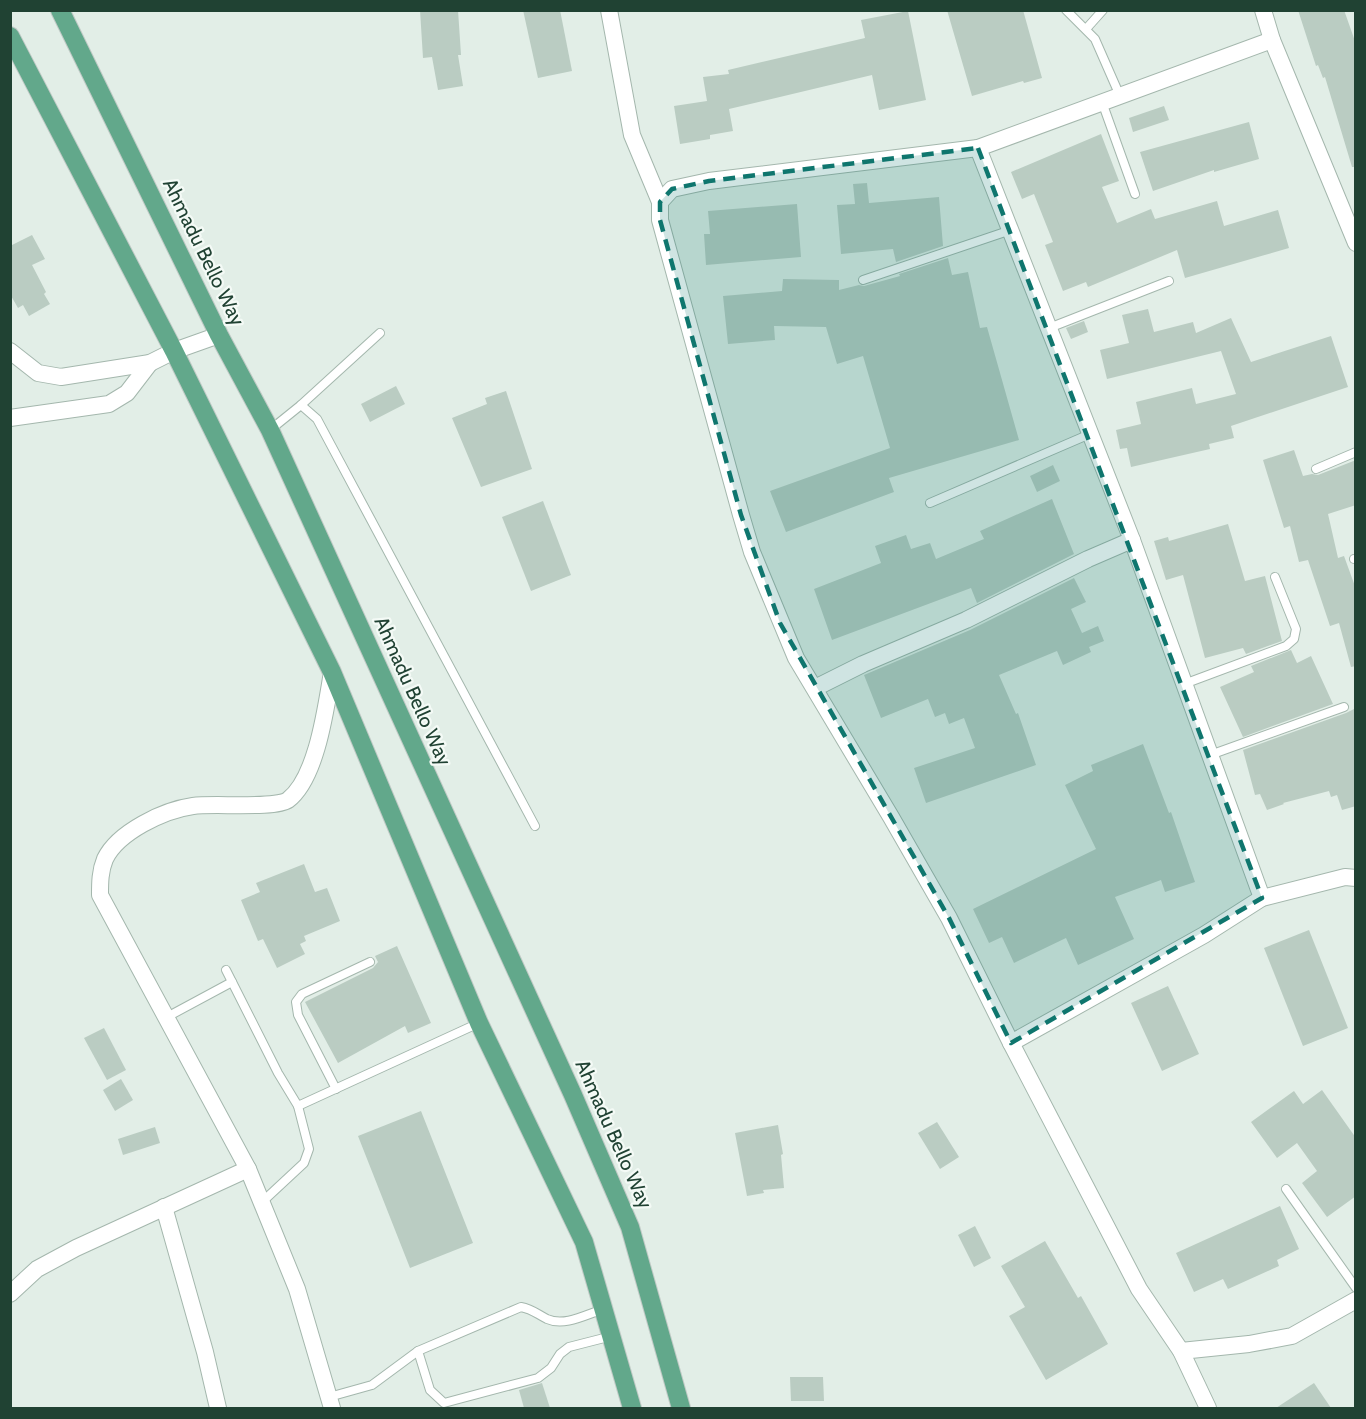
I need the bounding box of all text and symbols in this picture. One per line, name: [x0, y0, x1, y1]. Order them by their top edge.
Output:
street label: Ahmadu Bello Way: [158, 174, 250, 330]
street label: Ahmadu Bello Way: [369, 613, 457, 769]
street label: Ahmadu Bello Way: [570, 1056, 658, 1212]

